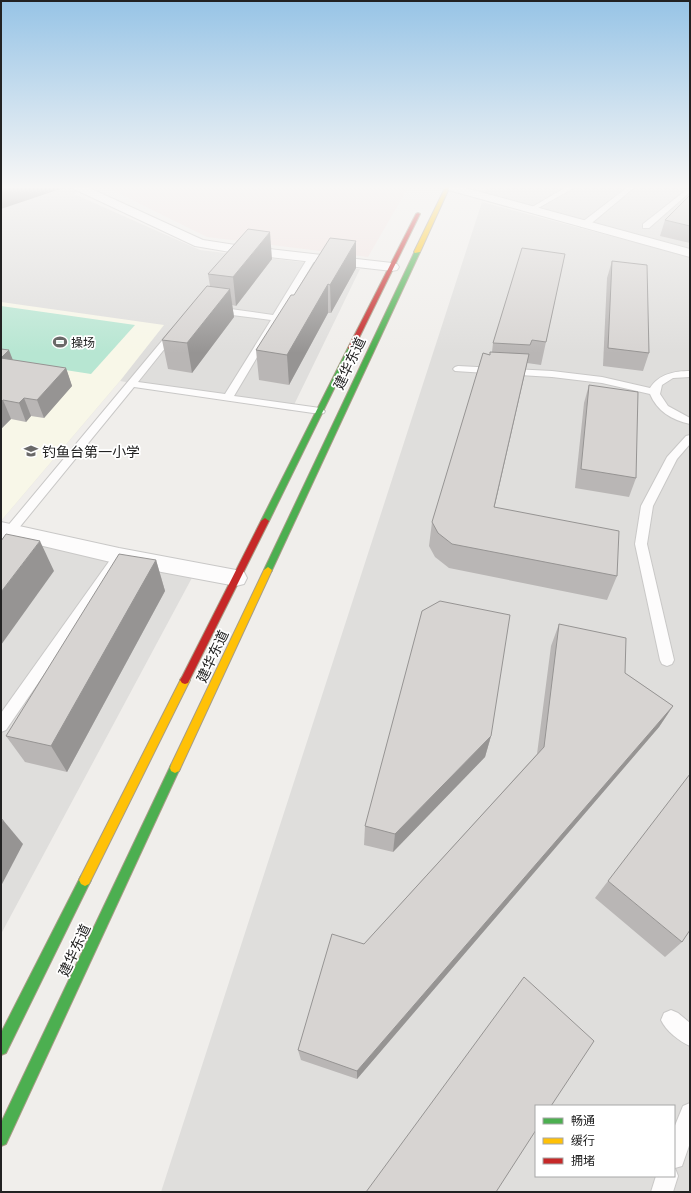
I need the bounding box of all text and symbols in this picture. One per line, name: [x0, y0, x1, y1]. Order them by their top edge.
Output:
sports icon: 操场: [52, 334, 68, 350]
street label: 建华东道: [329, 334, 369, 392]
place label: 操场: [71, 335, 95, 350]
school or university icon: 钓鱼台第一小学: [23, 443, 39, 459]
place label: 钓鱼台第一小学: [42, 443, 140, 460]
street label: 建华东道: [192, 627, 232, 685]
street label: 建华东道: [54, 921, 94, 979]
legend: [535, 1105, 675, 1177]
text: 畅通: [571, 1113, 595, 1128]
text: 缓行: [571, 1133, 595, 1148]
text: 拥堵: [571, 1153, 595, 1168]

